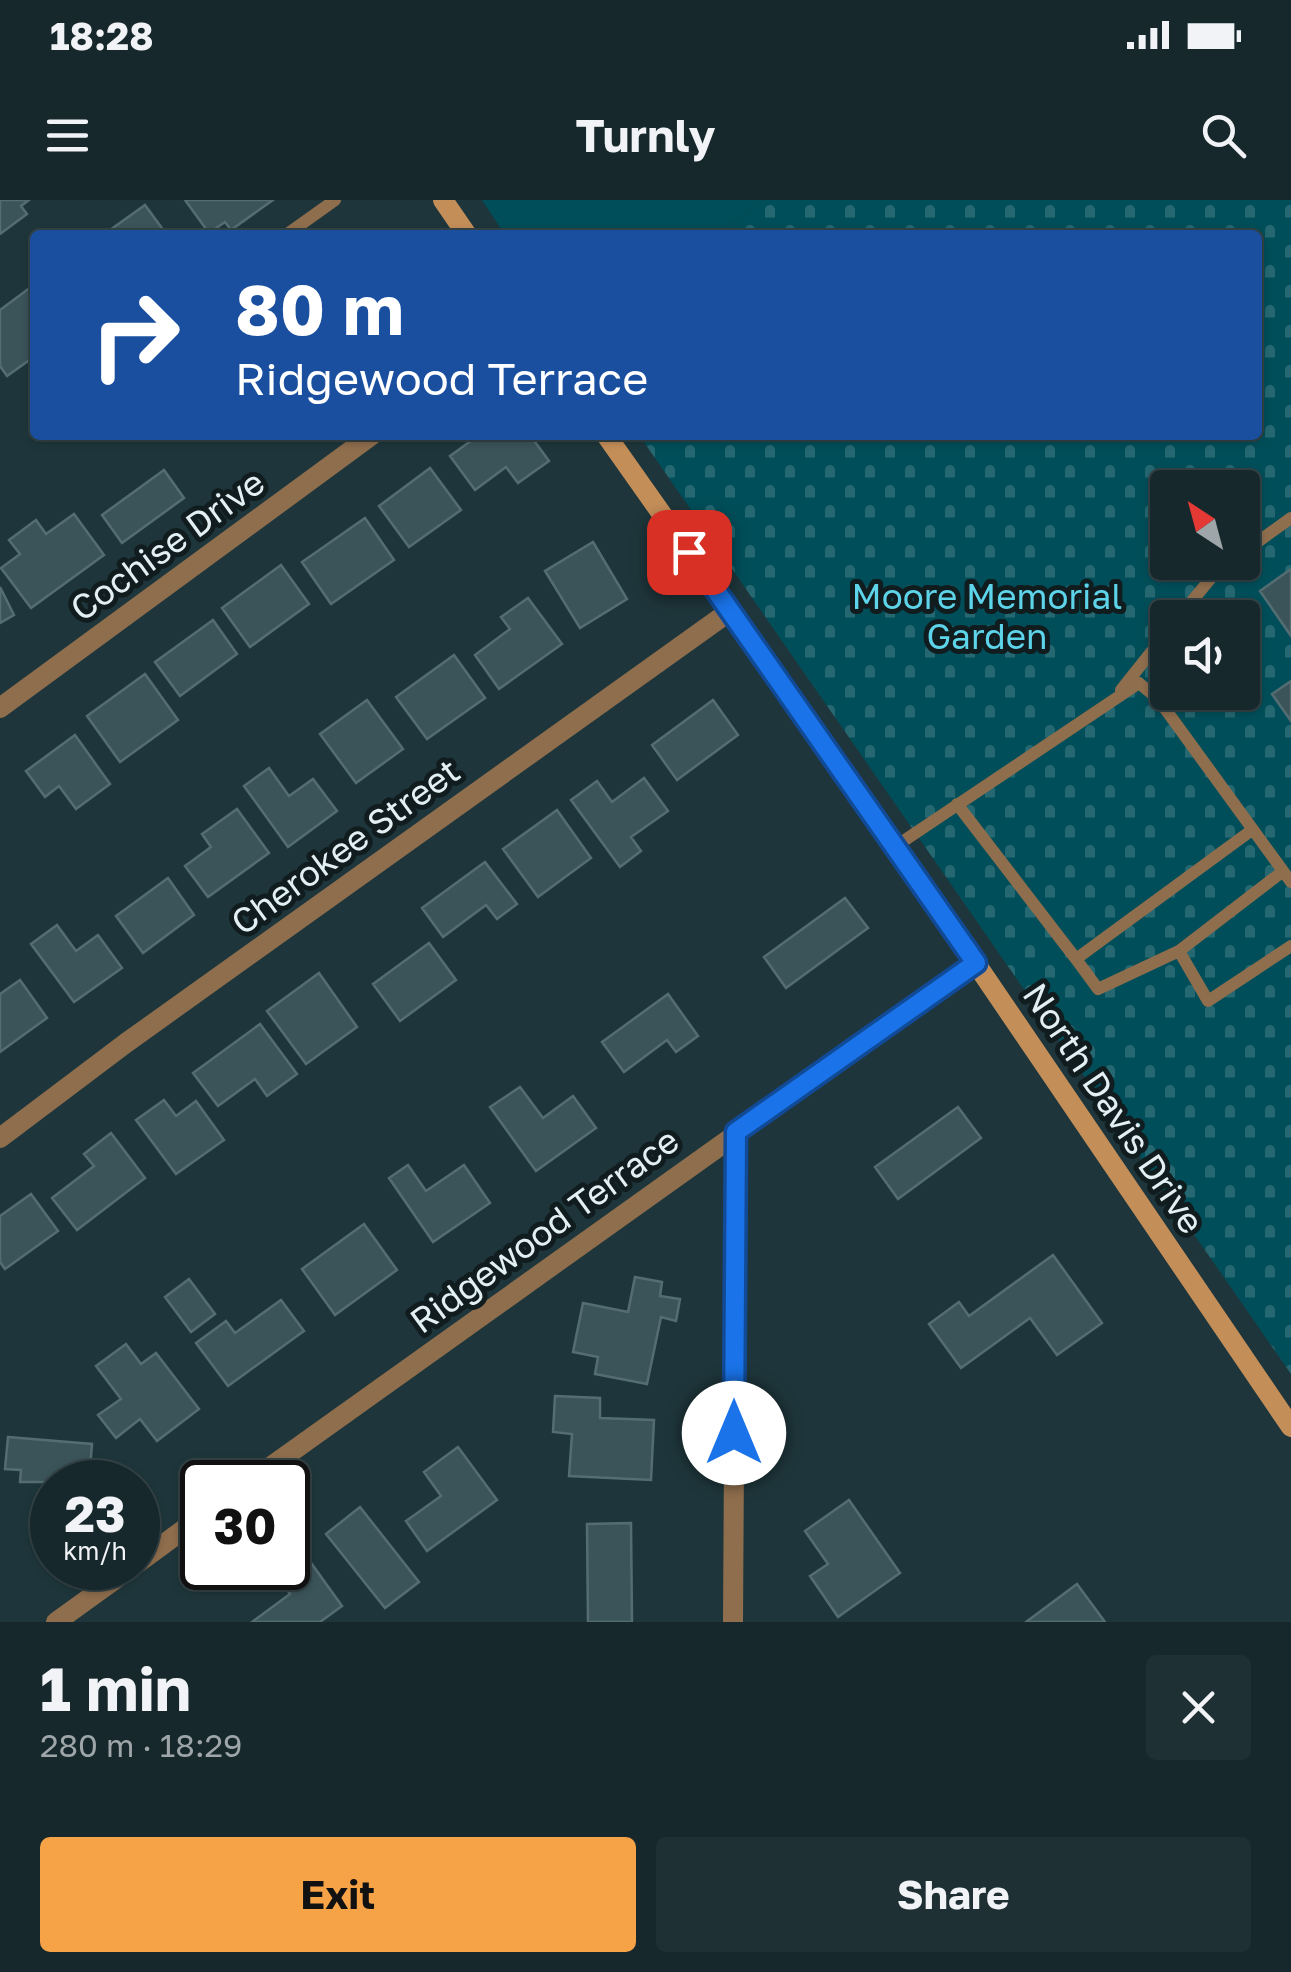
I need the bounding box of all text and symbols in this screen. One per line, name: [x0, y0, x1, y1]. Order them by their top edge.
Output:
text: 18:28: [50, 13, 154, 58]
icon: menu: [40, 108, 95, 163]
text: Turnly: [575, 108, 716, 162]
icon: search: [1196, 108, 1251, 163]
text: 80 m: [235, 266, 404, 350]
icon: right: [70, 270, 200, 400]
text: Ridgewood Terrace: [235, 351, 648, 405]
street label: Cochise Drive: [62, 461, 272, 629]
north arrow: [1150, 470, 1260, 580]
map controls: [1150, 470, 1260, 710]
pin: [647, 510, 732, 595]
icon: arrive: [662, 525, 717, 580]
park label: Moore Memorial Garden: [852, 575, 1122, 657]
button: sound: [1150, 600, 1260, 710]
street label: Cherokee Street: [223, 749, 467, 943]
street label: North Davis Drive: [1015, 975, 1213, 1241]
street label: Ridgewood Terrace: [402, 1119, 686, 1341]
position arrow: [682, 1381, 786, 1485]
speed limit sign: 30: [180, 1460, 310, 1590]
text: 23: [64, 1483, 125, 1543]
text: km/h: [63, 1535, 127, 1566]
text: 1 min: [40, 1652, 191, 1724]
button: close: [1146, 1655, 1251, 1760]
text: 280 m · 18:29: [40, 1726, 242, 1764]
button: Exit: [40, 1837, 636, 1952]
button: Share: [656, 1837, 1251, 1952]

